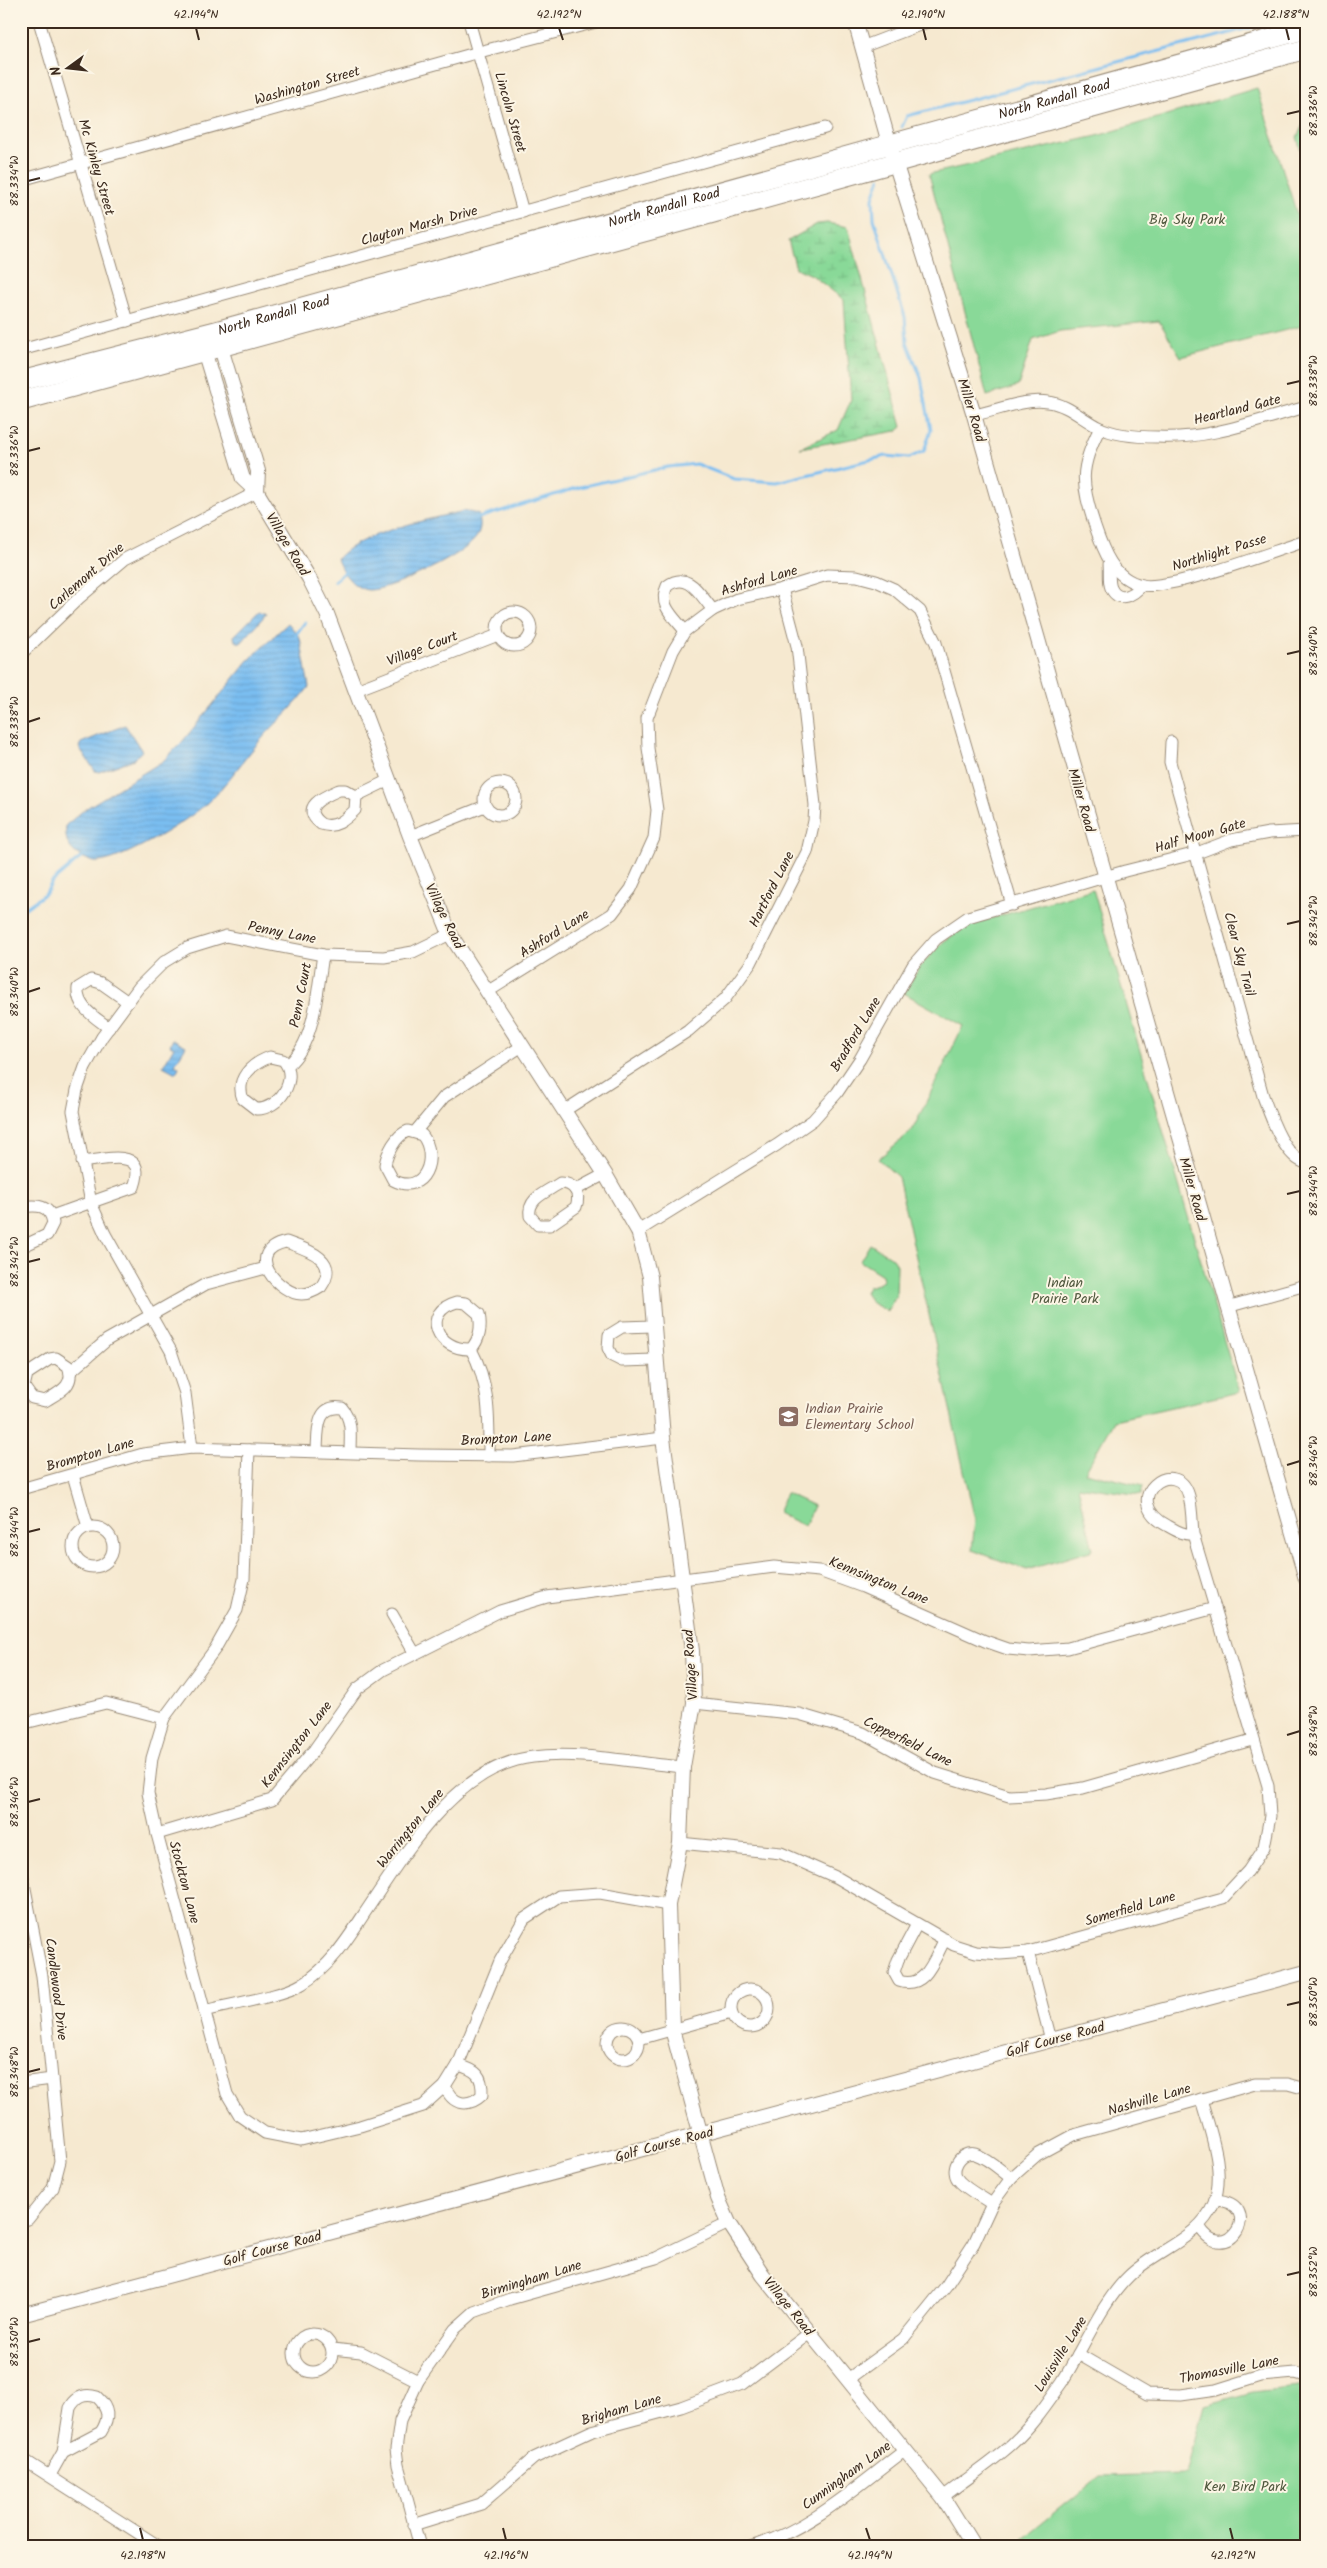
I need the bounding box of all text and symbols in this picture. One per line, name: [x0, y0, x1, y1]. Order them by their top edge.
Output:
text: 42.194°N: [174, 5, 218, 24]
text: 42.192°N: [536, 5, 582, 24]
text: 42.190°N: [901, 5, 945, 24]
text: 42.188°N: [1263, 5, 1309, 24]
north arrow: [42, 42, 92, 92]
street label: Washington Street: [252, 60, 363, 112]
text: N: [45, 64, 68, 78]
street label: Lincoln Street: [488, 69, 532, 156]
street label: North Randall Road: [996, 73, 1114, 126]
text: 88.336°W: [1304, 85, 1323, 137]
street label: Mc Kinley Street: [72, 116, 120, 219]
text: 88.334°W: [5, 155, 24, 207]
street label: North Randall Road: [606, 182, 724, 234]
street label: Clayton Marsh Drive: [358, 200, 481, 252]
park label: Big Sky Park: [1149, 209, 1225, 231]
street label: North Randall Road: [215, 290, 333, 342]
text: 88.338°W: [1304, 355, 1323, 407]
street label: Miller Road: [951, 376, 991, 446]
street label: Heartland Gate: [1191, 388, 1284, 431]
text: 88.336°W: [5, 425, 24, 477]
street label: Village Road: [259, 508, 315, 581]
street label: Northlight Passe: [1169, 528, 1270, 578]
street label: Carlemont Drive: [44, 537, 130, 616]
street label: Ashford Lane: [718, 559, 801, 602]
street label: Village Court: [384, 625, 462, 673]
text: 88.340°W: [1304, 626, 1323, 676]
text: 88.338°W: [5, 696, 24, 748]
street label: Miller Road: [1061, 766, 1101, 836]
street label: Half Moon Gate: [1152, 812, 1249, 859]
street label: Hartford Lane: [743, 847, 801, 931]
street label: Village Road: [419, 880, 470, 954]
text: 88.342°W: [1304, 895, 1323, 947]
street label: Ashford Lane: [515, 903, 594, 964]
street label: Clear Sky Trail: [1217, 910, 1261, 999]
street label: Penny Lane: [246, 916, 318, 950]
street label: Penn Court: [284, 960, 318, 1030]
text: 88.340°W: [5, 967, 24, 1017]
street label: Bradford Lane: [825, 992, 887, 1076]
street label: Miller Road: [1172, 1155, 1212, 1225]
text: 88.344°W: [1304, 1166, 1323, 1216]
text: 88.342°W: [5, 1236, 24, 1288]
park label: Indian Prairie Park: [1031, 1272, 1099, 1310]
place label: Indian Prairie Elementary School: [805, 1398, 914, 1436]
school or university icon: Indian Prairie Elementary School: [777, 1404, 801, 1428]
street label: Brompton Lane: [460, 1426, 553, 1452]
street label: Brompton Lane: [44, 1432, 137, 1478]
text: 88.346°W: [1304, 1436, 1323, 1486]
text: 88.344°W: [5, 1507, 24, 1557]
street label: Kennsington Lane: [825, 1551, 932, 1611]
street label: Village Road: [677, 1628, 704, 1701]
street label: Kennsington Lane: [256, 1696, 338, 1793]
text: 88.348°W: [1304, 1705, 1323, 1757]
street label: Copperfield Lane: [859, 1711, 956, 1773]
text: 88.346°W: [5, 1777, 24, 1827]
street label: Warrington Lane: [372, 1783, 450, 1873]
street label: Stockton Lane: [162, 1838, 206, 1927]
street label: Somerfield Lane: [1082, 1885, 1179, 1932]
street label: Candlewood Drive: [39, 1937, 73, 2042]
text: 88.350°W: [1304, 1977, 1323, 2027]
street label: Golf Course Road: [1004, 2016, 1108, 2064]
text: 88.348°W: [5, 2046, 24, 2098]
street label: Nashville Lane: [1105, 2077, 1194, 2122]
street label: Golf Course Road: [613, 2121, 717, 2169]
street label: Golf Course Road: [221, 2225, 325, 2273]
text: 88.352°W: [1304, 2246, 1323, 2298]
street label: Birmingham Lane: [478, 2254, 585, 2306]
street label: Village Road: [757, 2272, 820, 2342]
street label: Louisville Lane: [1029, 2312, 1093, 2397]
text: 88.350°W: [5, 2317, 24, 2367]
street label: Thomasville Lane: [1178, 2349, 1282, 2390]
street label: Brigham Lane: [579, 2388, 665, 2432]
street label: Cunningham Lane: [797, 2435, 897, 2516]
park label: Ken Bird Park: [1204, 2476, 1287, 2498]
text: 42.198°N: [120, 2546, 166, 2565]
text: 42.196°N: [484, 2546, 528, 2565]
text: 42.194°N: [848, 2546, 892, 2565]
text: 42.192°N: [1210, 2546, 1256, 2565]

